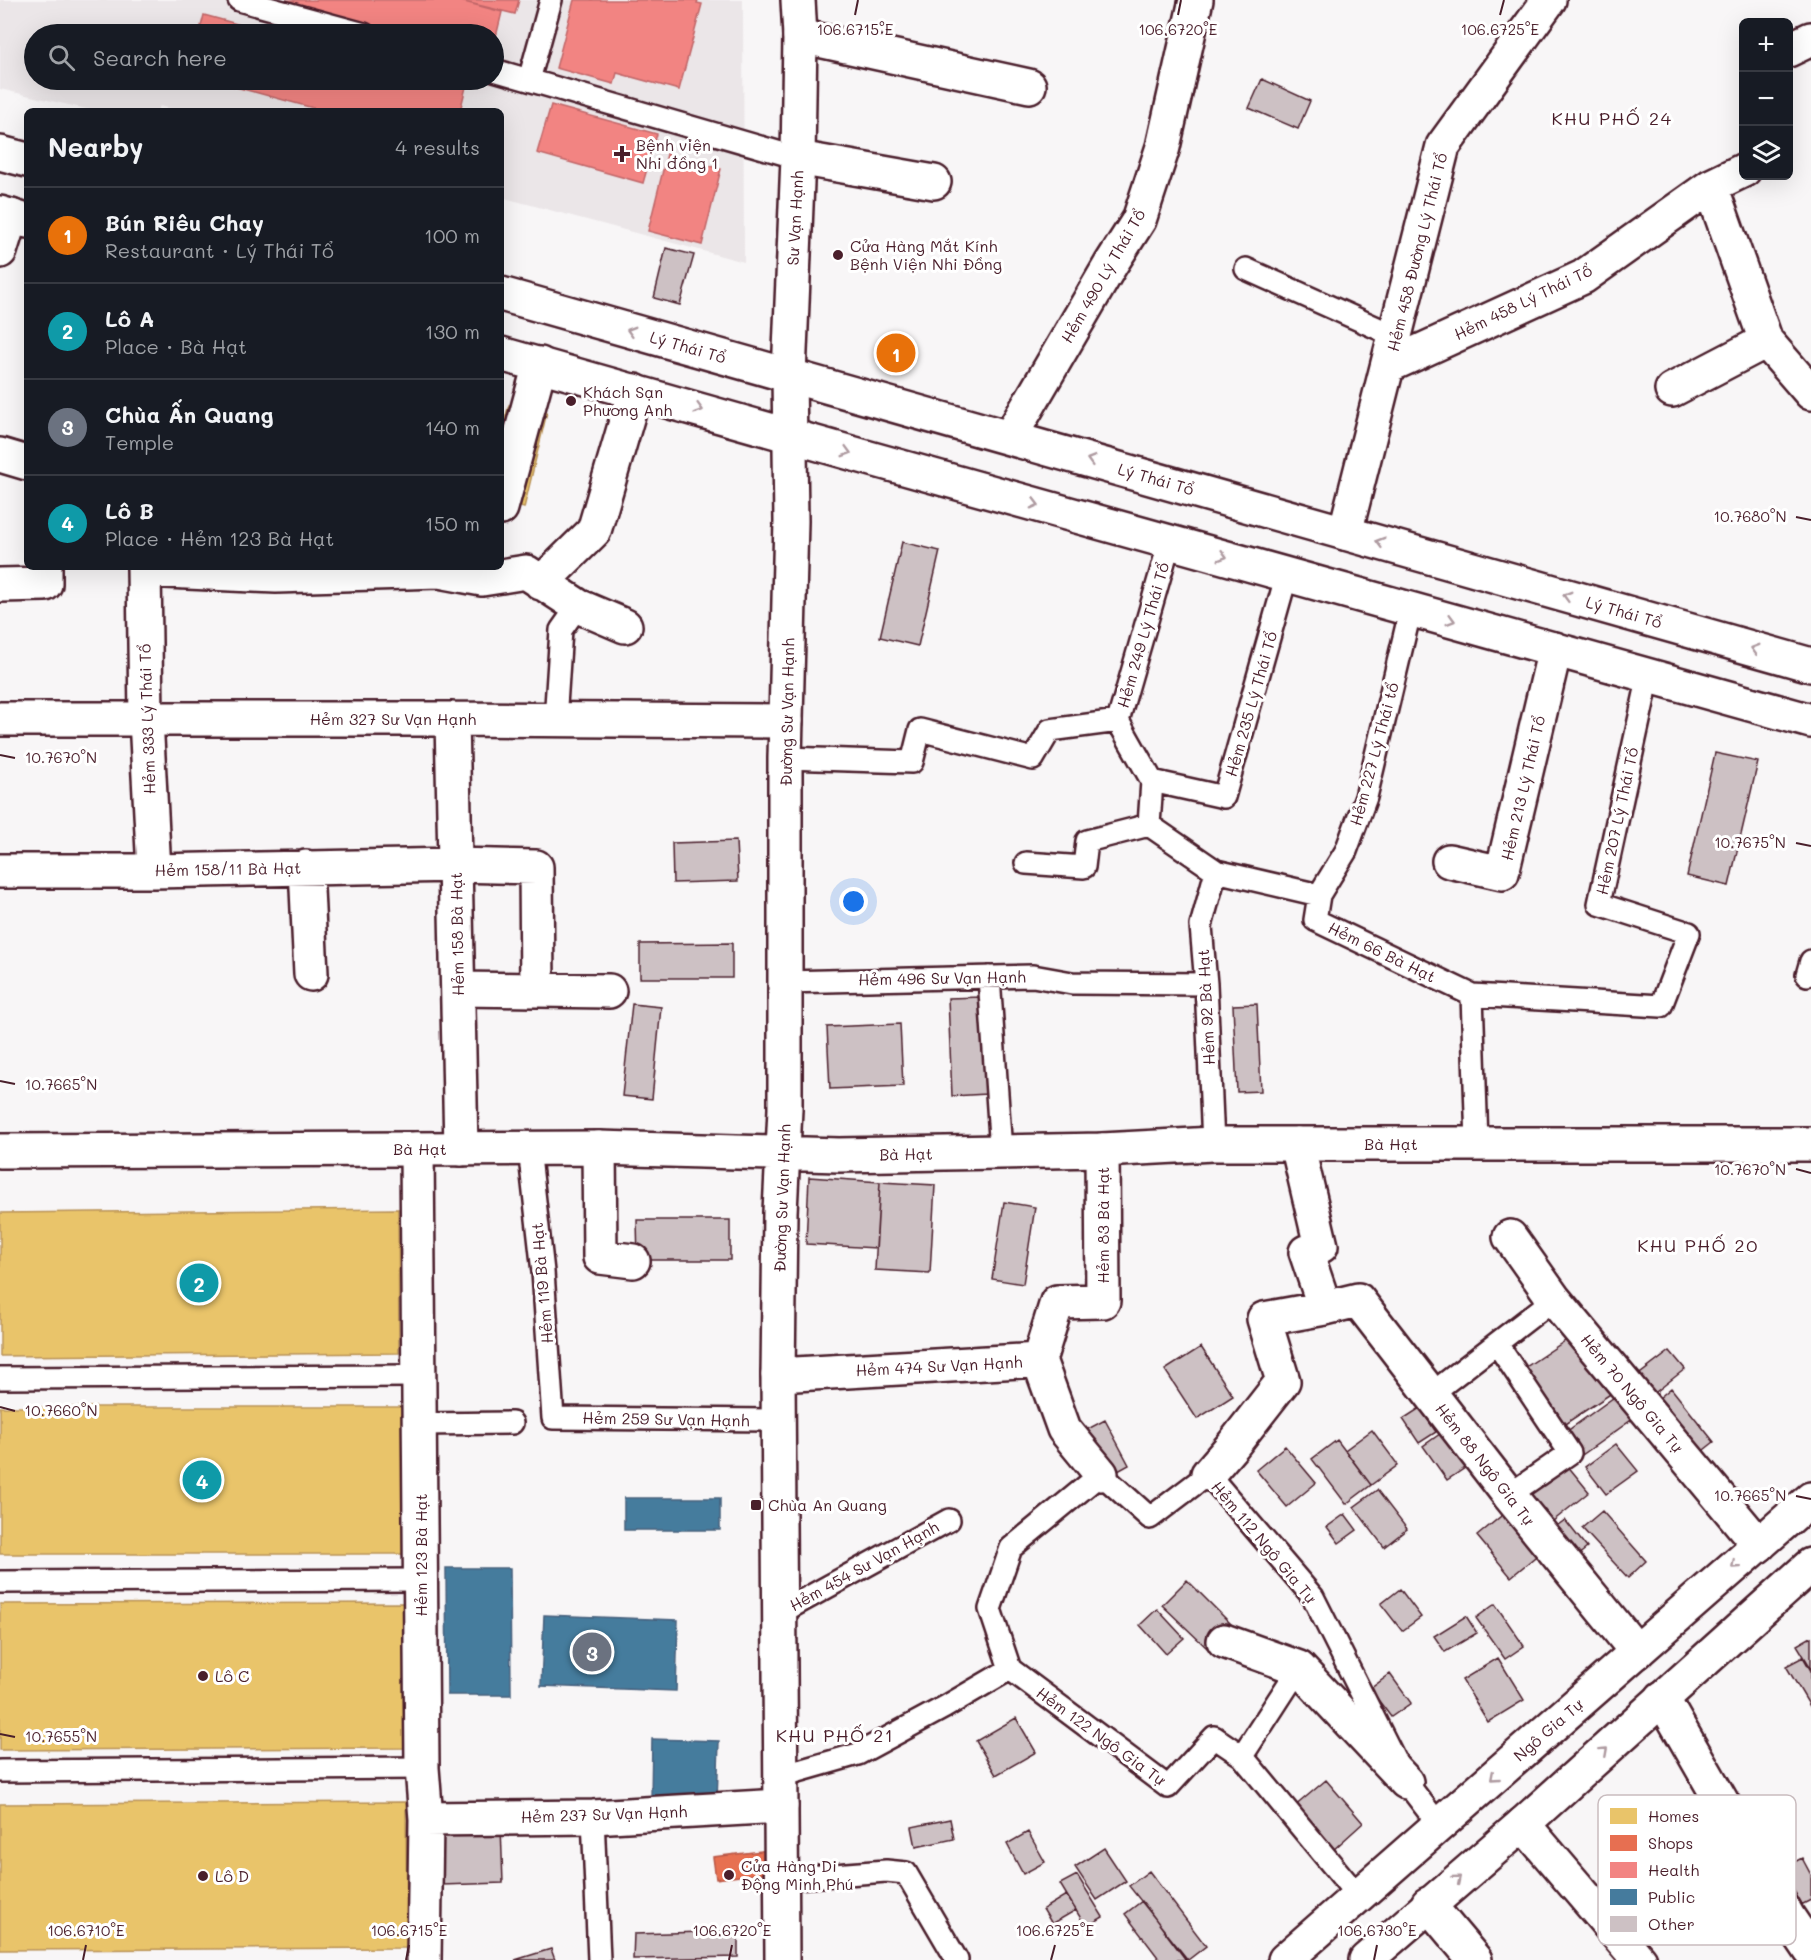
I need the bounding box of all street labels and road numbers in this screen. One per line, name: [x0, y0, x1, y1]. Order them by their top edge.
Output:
street label: Hẻm 458 Đường Lý Thái Tổ: [1382, 150, 1451, 353]
street label: Sư Vạn Hạnh: [782, 170, 807, 266]
street label: Hẻm 490 Lý Thái Tổ: [1056, 205, 1149, 346]
street label: Hẻm 458 Lý Thái Tổ: [1450, 259, 1595, 344]
street label: Lý Thái Tổ: [648, 326, 729, 367]
street label: Lý Thái Tổ: [1116, 458, 1197, 499]
street label: Hẻm 249 Lý Thái Tổ: [1112, 560, 1173, 710]
street label: Lý Thái Tổ: [1584, 591, 1665, 632]
street label: Hẻm 235 Lý Thái Tổ: [1220, 629, 1281, 779]
street label: Đường Sư Vạn Hạnh: [775, 638, 798, 786]
street label: Hẻm 333 Lý Thái Tổ: [133, 643, 160, 795]
street label: Hẻm 227 Lý Thái tổ: [1344, 680, 1403, 828]
street label: Hẻm 327 Sư Vạn Hạnh: [310, 708, 476, 729]
street label: Hẻm 213 Lý Thái Tổ: [1496, 713, 1549, 862]
street label: Hẻm 207 Lý Thái Tổ: [1591, 745, 1642, 897]
street label: Hẻm 158/11 Bà Hạt: [155, 857, 301, 880]
street label: Hẻm 158 Bà Hạt: [445, 872, 468, 996]
street label: Hẻm 66 Bà Hạt: [1325, 916, 1439, 987]
street label: Hẻm 92 Bà Hạt: [1192, 948, 1219, 1066]
street label: Hẻm 496 Sư Vạn Hạnh: [858, 966, 1026, 989]
street label: Đường Sư Vạn Hạnh: [768, 1124, 795, 1272]
street label: Bà Hạt: [1364, 1133, 1418, 1154]
street label: Bà Hạt: [393, 1138, 447, 1159]
street label: Bà Hạt: [879, 1143, 933, 1164]
street label: Hẻm 83 Bà Hạt: [1092, 1167, 1113, 1283]
street label: Hẻm 119 Bà Hạt: [526, 1222, 557, 1344]
street label: Hẻm 70 Ngô Gia Tự: [1577, 1329, 1689, 1457]
street label: Hẻm 474 Sư Vạn Hạnh: [855, 1351, 1023, 1380]
street label: Hẻm 88 Ngô Gia Tự: [1431, 1399, 1540, 1530]
street label: Hẻm 259 Sư Vạn Hạnh: [582, 1407, 750, 1430]
street label: Hẻm 112 Ngô Gia Tự: [1207, 1476, 1322, 1608]
street label: Hẻm 123 Bà Hạt: [410, 1493, 431, 1617]
street label: Hẻm 454 Sư Vạn Hạnh: [785, 1516, 942, 1615]
street label: Hẻm 122 Ngô Gia Tự: [1033, 1682, 1171, 1790]
street label: Ngô Gia Tự: [1509, 1693, 1588, 1765]
street label: Hẻm 237 Sư Vạn Hạnh: [520, 1800, 688, 1827]

